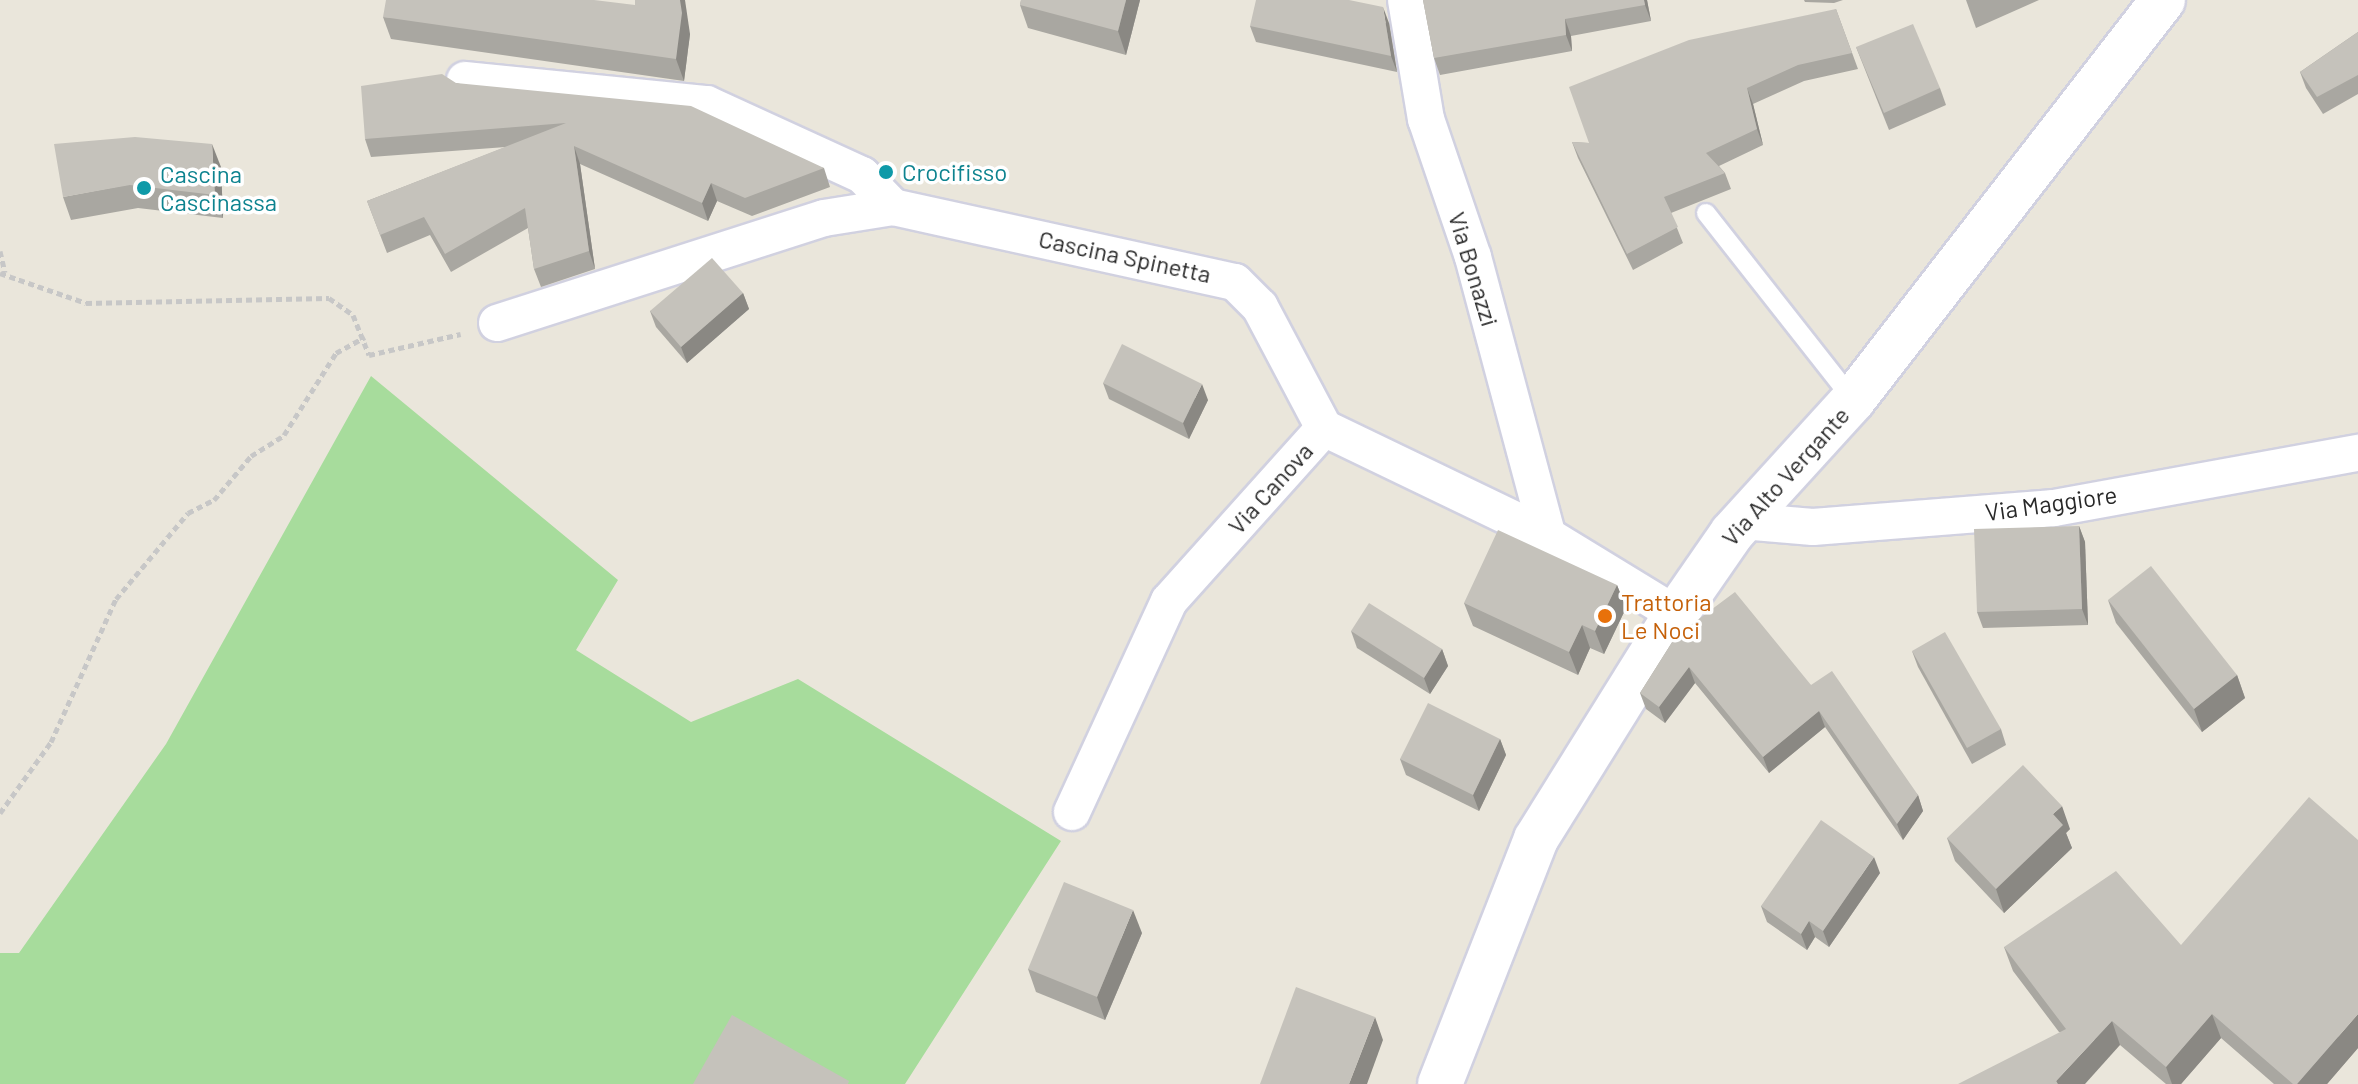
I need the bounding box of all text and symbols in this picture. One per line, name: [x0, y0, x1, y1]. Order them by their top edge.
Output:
place label: Crocifisso: [902, 158, 1007, 186]
place label: Cascina Cascinassa: [160, 160, 277, 216]
marker: Crocifisso: [877, 163, 895, 181]
marker: Cascina Cascinassa: [135, 179, 153, 197]
street label: Via Bonazzi: [1443, 208, 1505, 330]
street label: Cascina Spinetta: [1036, 224, 1214, 288]
street label: Via Alto Vergante: [1715, 401, 1855, 551]
street label: Via Canova: [1222, 436, 1318, 540]
street label: Via Maggiore: [1983, 479, 2119, 527]
place label: Trattoria Le Noci: [1621, 588, 1712, 644]
marker: Trattoria Le Noci: [1596, 607, 1614, 625]

